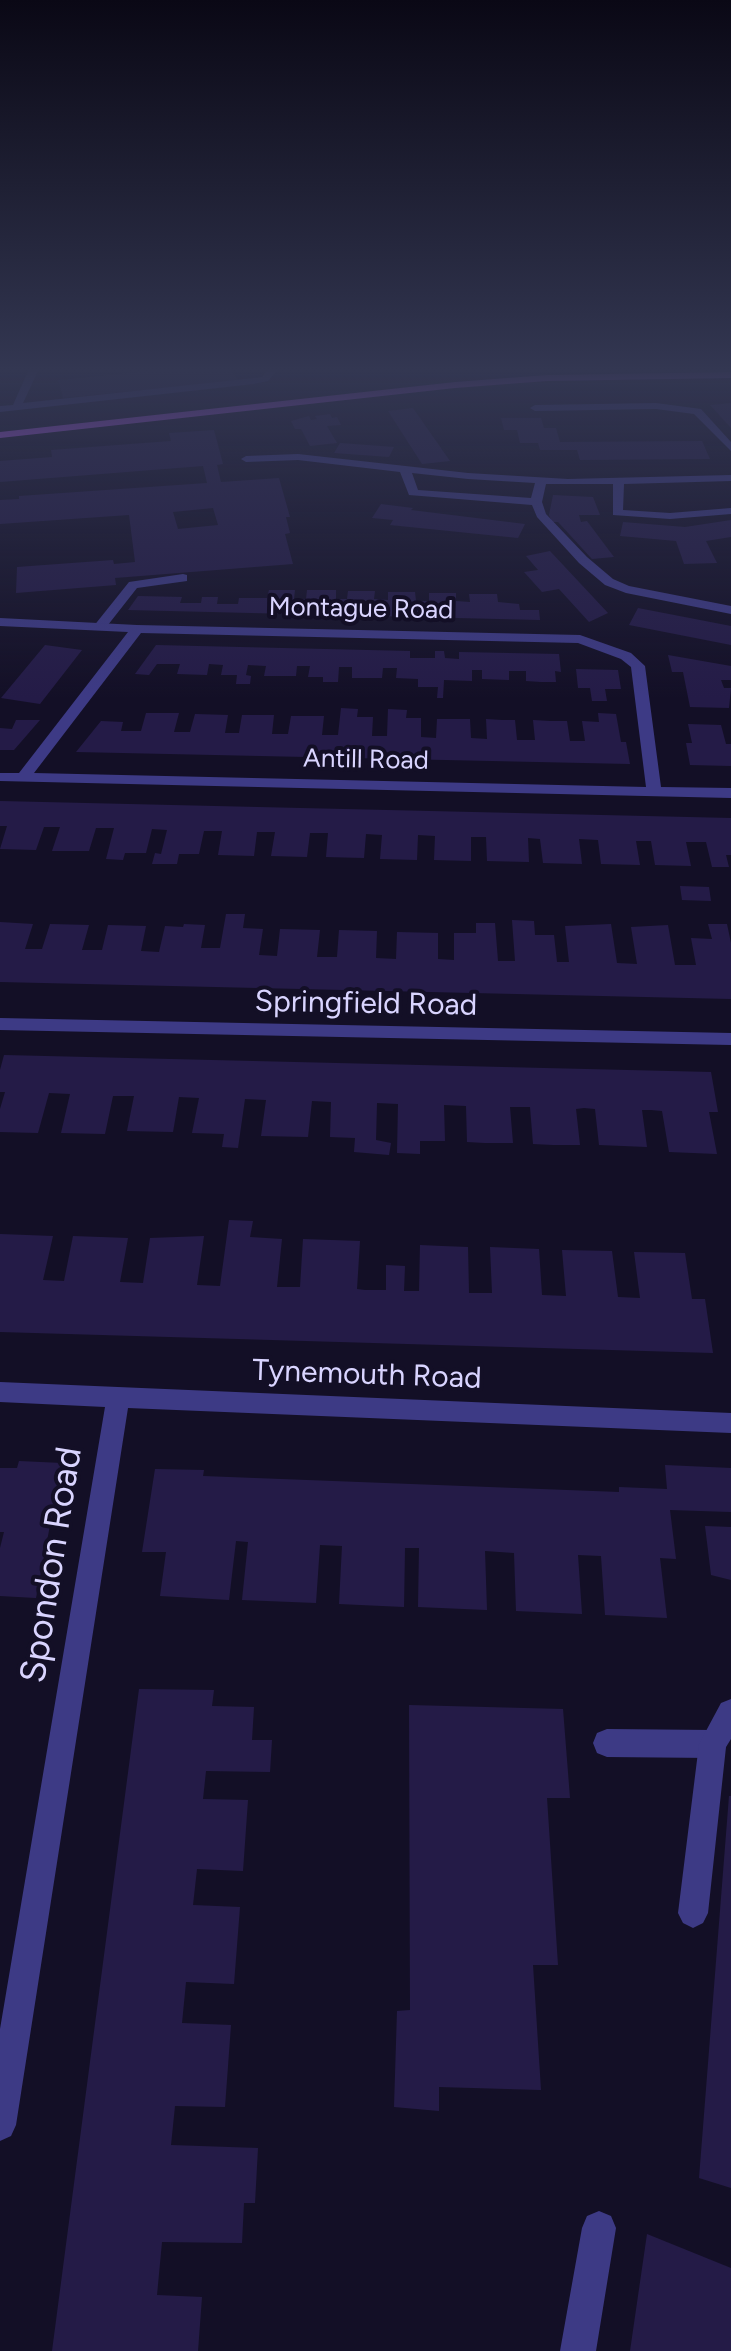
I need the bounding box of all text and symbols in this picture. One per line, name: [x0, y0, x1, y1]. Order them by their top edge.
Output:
street label: Montague Road: [268, 592, 454, 626]
street label: Antill Road: [303, 743, 429, 777]
street label: Springfield Road: [254, 984, 478, 1024]
street label: Tynemouth Road: [252, 1353, 482, 1397]
street label: Spondon Road: [12, 1444, 92, 1686]

